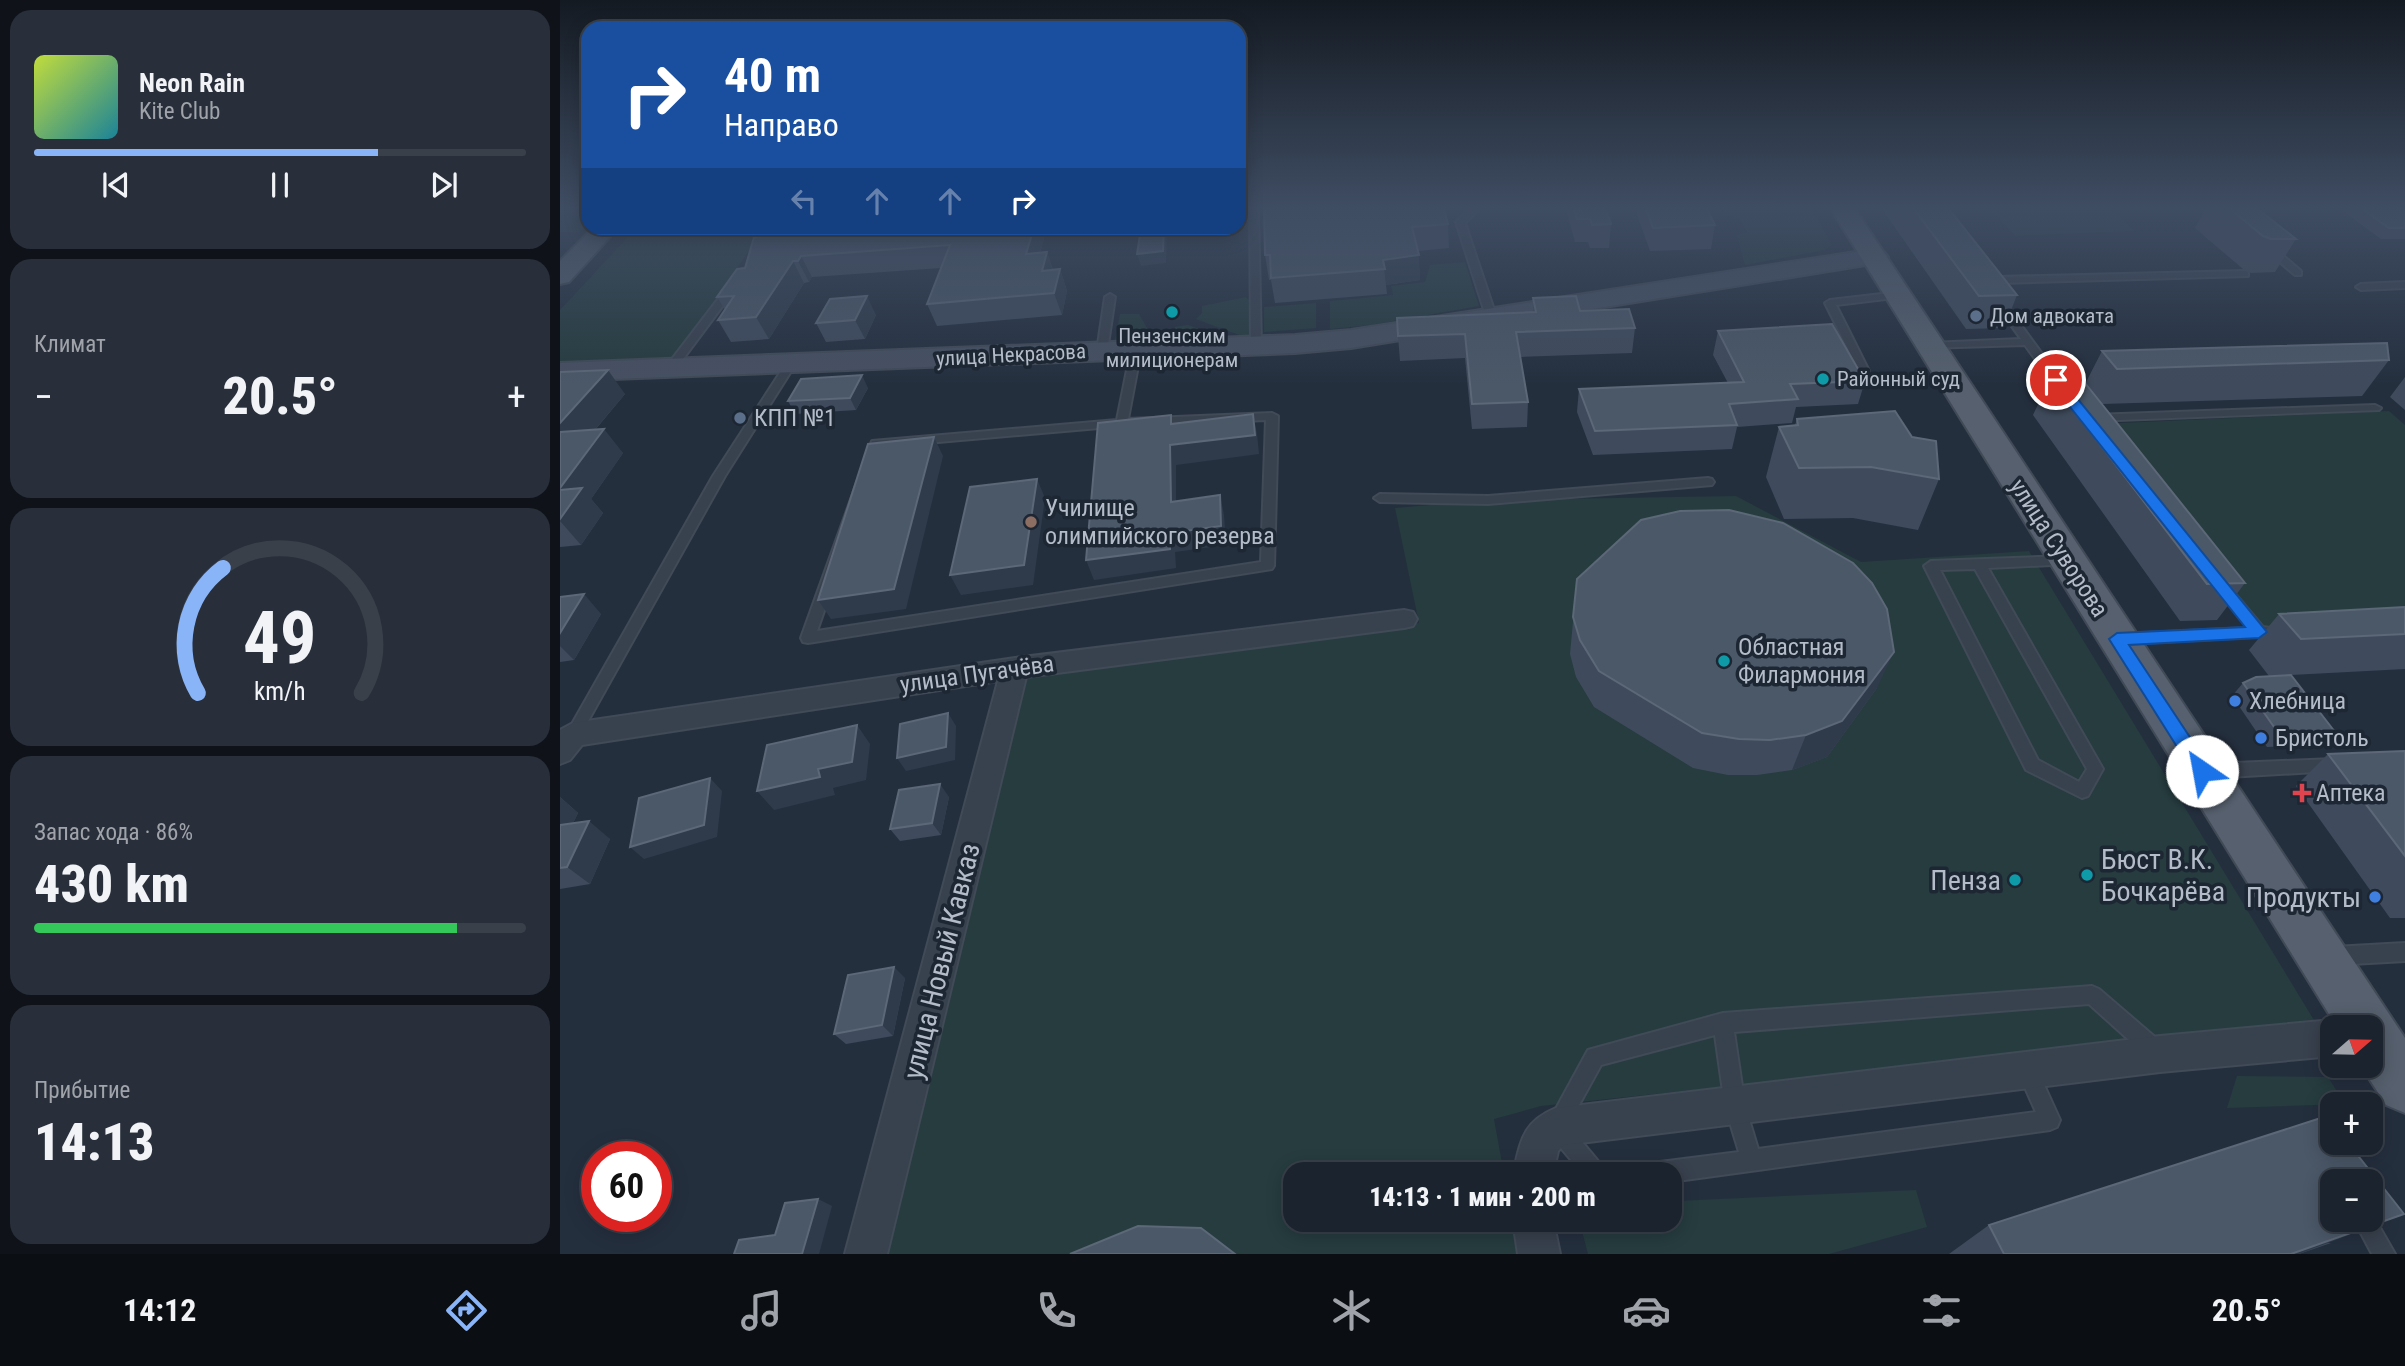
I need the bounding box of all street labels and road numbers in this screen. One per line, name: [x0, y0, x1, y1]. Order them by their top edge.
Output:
street label: улица Некрасова: [936, 339, 1086, 371]
street label: улица Суворова: [2004, 474, 2114, 622]
street label: улица Пугачёва: [898, 649, 1056, 699]
street label: улица Новый Кавказ: [896, 840, 987, 1083]

